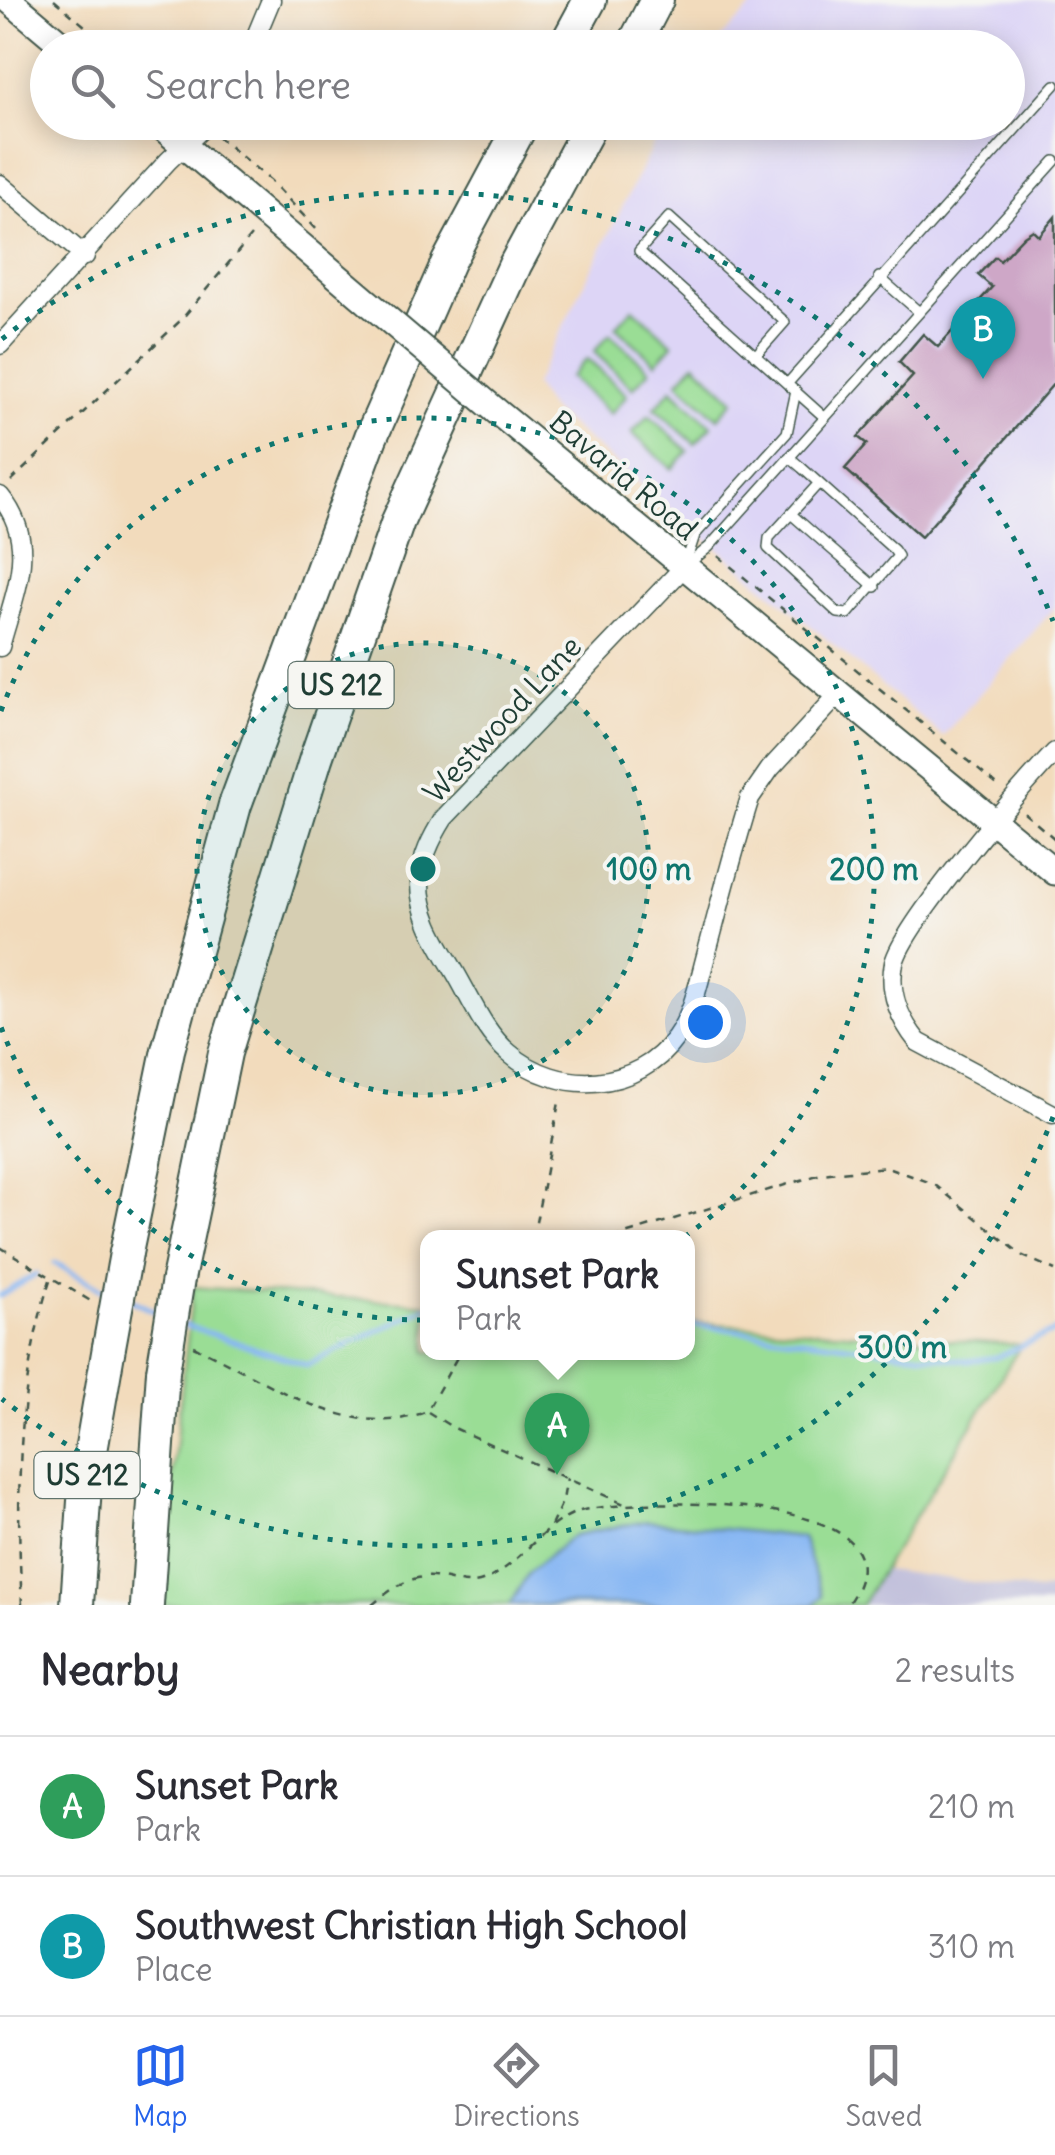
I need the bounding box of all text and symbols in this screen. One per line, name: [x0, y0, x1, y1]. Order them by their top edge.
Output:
search box: [30, 30, 1025, 140]
icon: search: [65, 58, 120, 113]
text: Search here: [145, 62, 351, 109]
pin: B: [950, 296, 1016, 379]
street label: Bavaria Road: [542, 402, 706, 548]
street label: Westwood Lane: [415, 627, 589, 811]
road number: US 212: [288, 662, 394, 708]
text: 100 m: [607, 850, 691, 888]
text: 200 m: [829, 850, 919, 888]
centre of rings: [405, 851, 441, 887]
your location: [680, 997, 731, 1048]
popup: [420, 1230, 695, 1360]
text: Sunset Park: [456, 1251, 659, 1298]
text: Park: [456, 1298, 522, 1339]
text: 300 m: [857, 1328, 947, 1366]
pin: A: [524, 1392, 590, 1475]
road number: US 212: [34, 1452, 140, 1498]
text: Nearby: [40, 1644, 179, 1696]
text: 2 results: [895, 1650, 1015, 1691]
text: Sunset Park: [135, 1762, 338, 1809]
text: A: [62, 1786, 83, 1827]
text: 210 m: [928, 1786, 1015, 1827]
text: Park: [135, 1809, 201, 1850]
text: Southwest Christian High School: [135, 1902, 688, 1949]
text: B: [62, 1926, 83, 1967]
text: 310 m: [928, 1926, 1015, 1967]
text: Place: [135, 1949, 212, 1990]
tab: Map: [133, 2038, 188, 2134]
tab: Directions: [453, 2038, 580, 2134]
tab: Saved: [845, 2038, 922, 2134]

